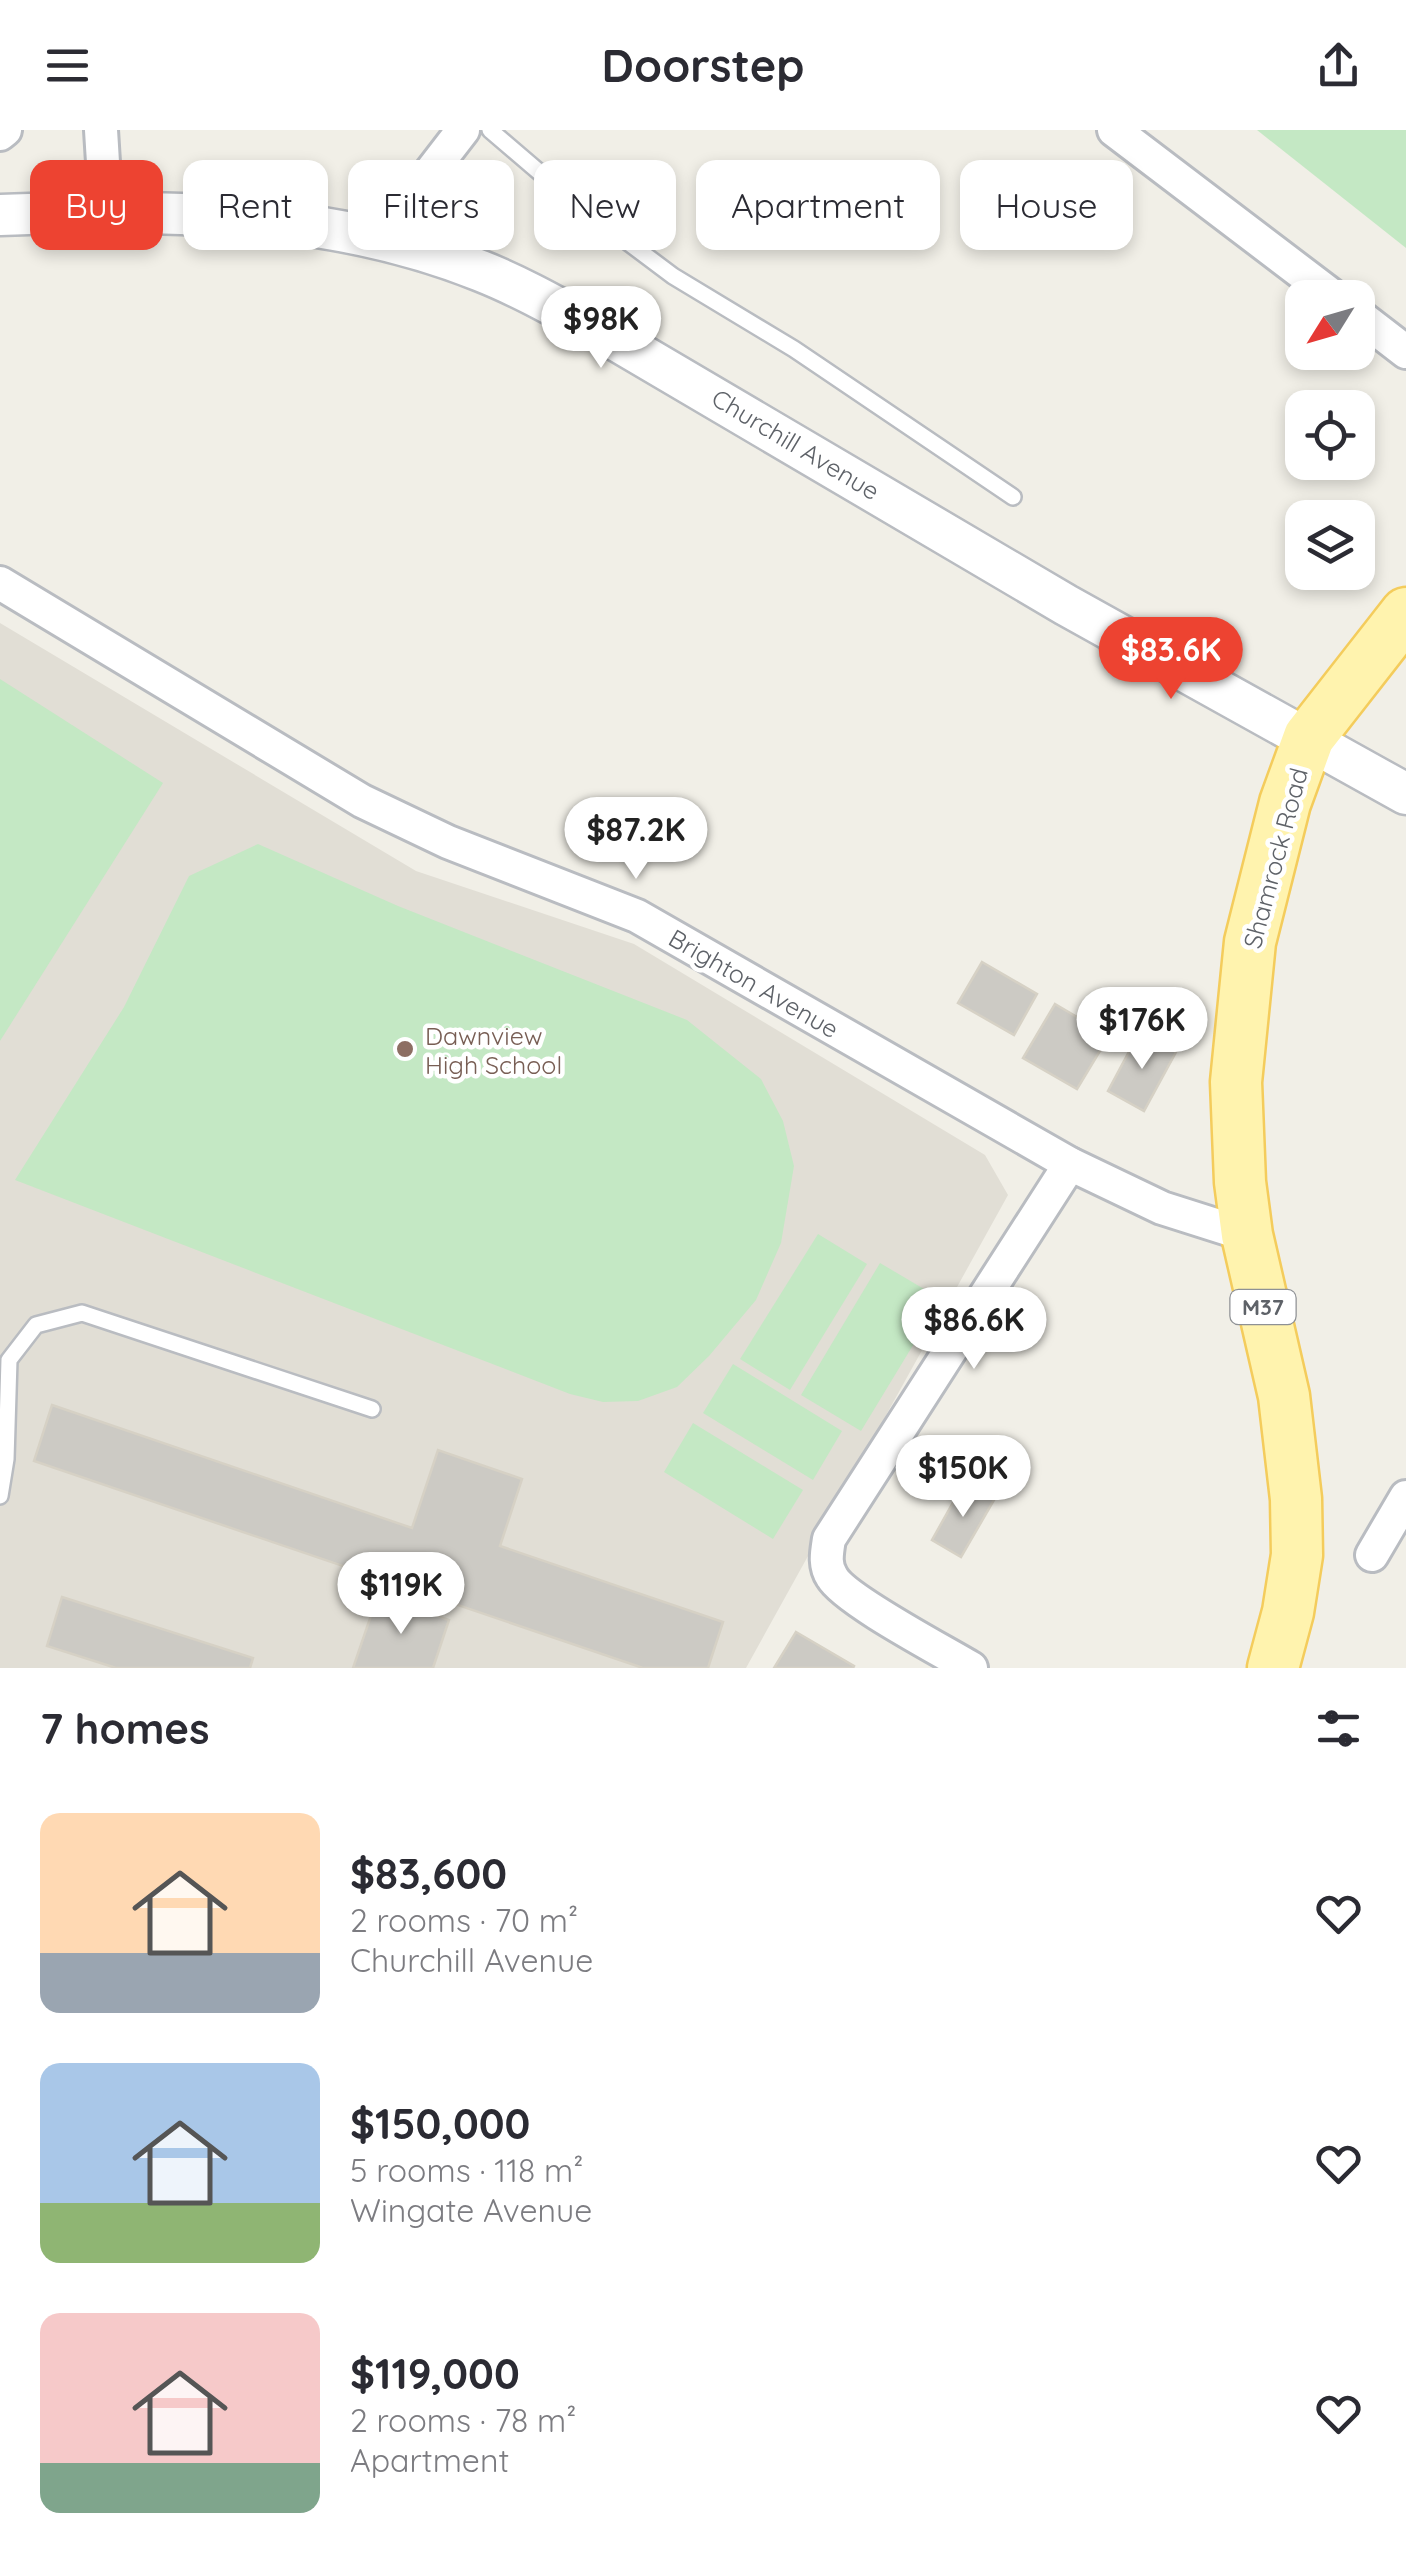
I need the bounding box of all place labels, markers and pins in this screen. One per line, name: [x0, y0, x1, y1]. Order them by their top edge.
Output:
pin: $98K: [542, 286, 660, 371]
pin: $83.6K: [1090, 617, 1252, 702]
pin: $87.2K: [555, 797, 717, 882]
pin: $176K: [1072, 987, 1212, 1072]
place label: Dawnview High School: [425, 1020, 562, 1080]
marker: Dawnview High School: [394, 1038, 416, 1060]
pin: $86.6K: [893, 1287, 1055, 1372]
pin: $150K: [893, 1435, 1033, 1520]
pin: $119K: [331, 1552, 471, 1637]

